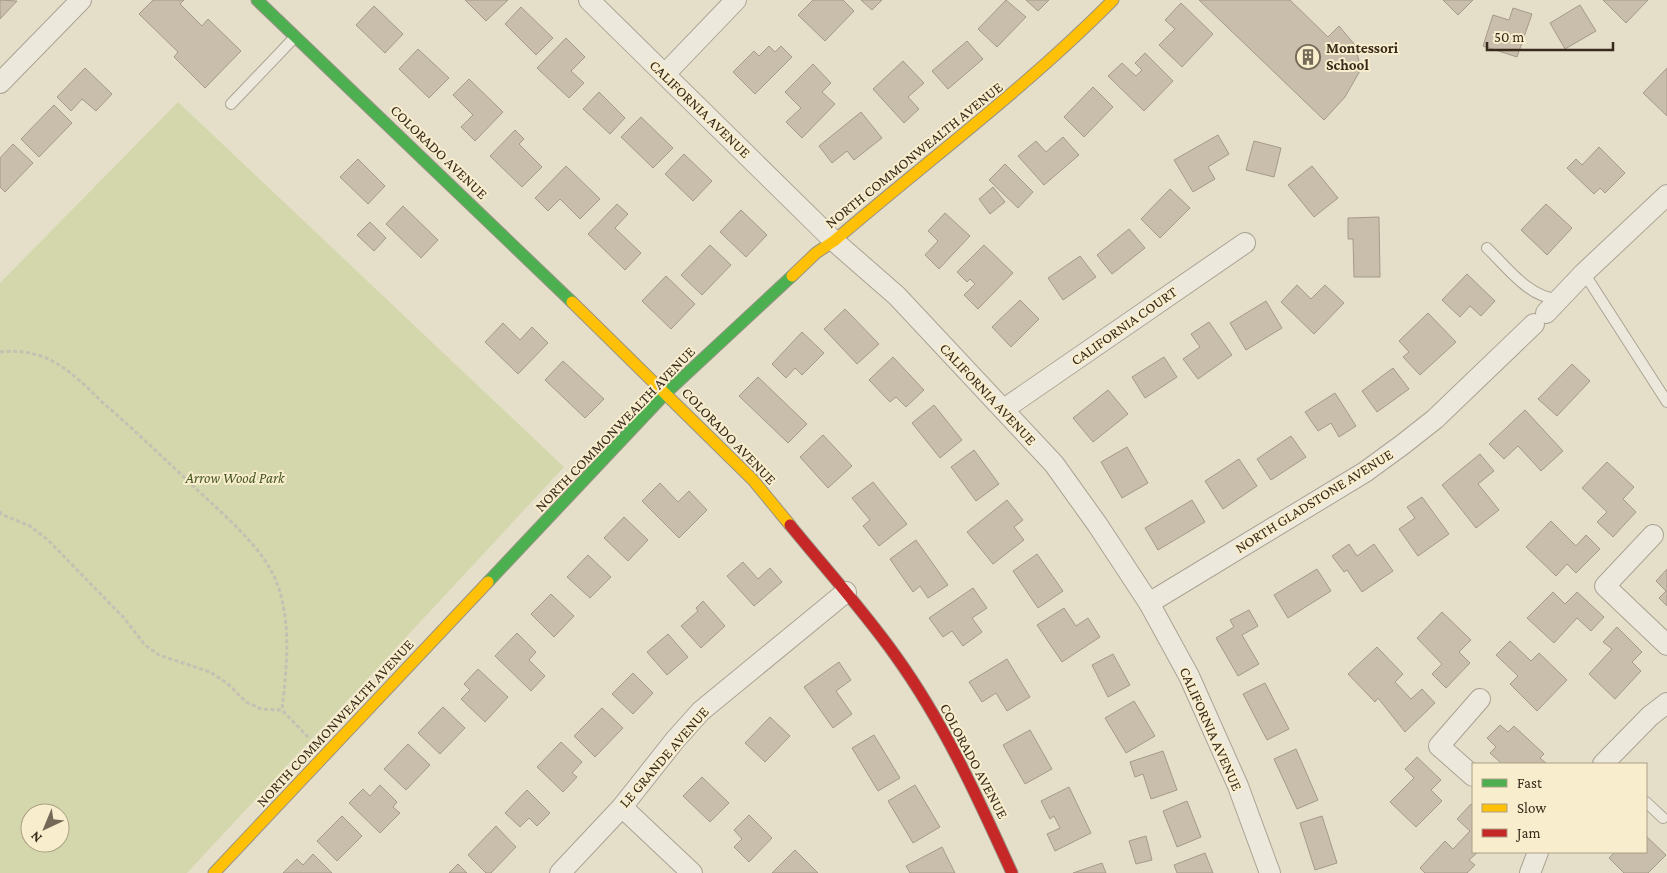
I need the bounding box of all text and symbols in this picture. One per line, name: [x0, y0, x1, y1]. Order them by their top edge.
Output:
scale bar: [1487, 20, 1613, 52]
text: 50 m: [1494, 29, 1524, 45]
place label: Montessori School: [1326, 40, 1399, 73]
building icon: Montessori School: [1295, 44, 1321, 70]
street label: CALIFORNIA AVENUE: [646, 57, 754, 161]
street label: NORTH COMMONWEALTH AVENUE: [822, 79, 1006, 231]
street label: COLORADO AVENUE: [387, 102, 491, 202]
street label: CALIFORNIA COURT: [1068, 283, 1180, 369]
street label: CALIFORNIA AVENUE: [937, 340, 1039, 448]
street label: NORTH COMMONWEALTH AVENUE: [532, 343, 698, 515]
street label: COLORADO AVENUE: [679, 384, 779, 488]
street label: NORTH GLADSTONE AVENUE: [1232, 446, 1396, 556]
park label: Arrow Wood Park: [184, 470, 286, 486]
street label: NORTH COMMONWEALTH AVENUE: [253, 636, 417, 810]
street label: CALIFORNIA AVENUE: [1177, 665, 1245, 793]
street label: COLORADO AVENUE: [937, 701, 1011, 821]
street label: LE GRANDE AVENUE: [616, 703, 712, 811]
legend: [1472, 763, 1647, 853]
text: Fast: [1517, 775, 1543, 791]
text: Slow: [1517, 800, 1547, 816]
north arrow: [20, 803, 70, 853]
text: Jam: [1515, 825, 1540, 842]
text: N: [27, 828, 45, 846]

